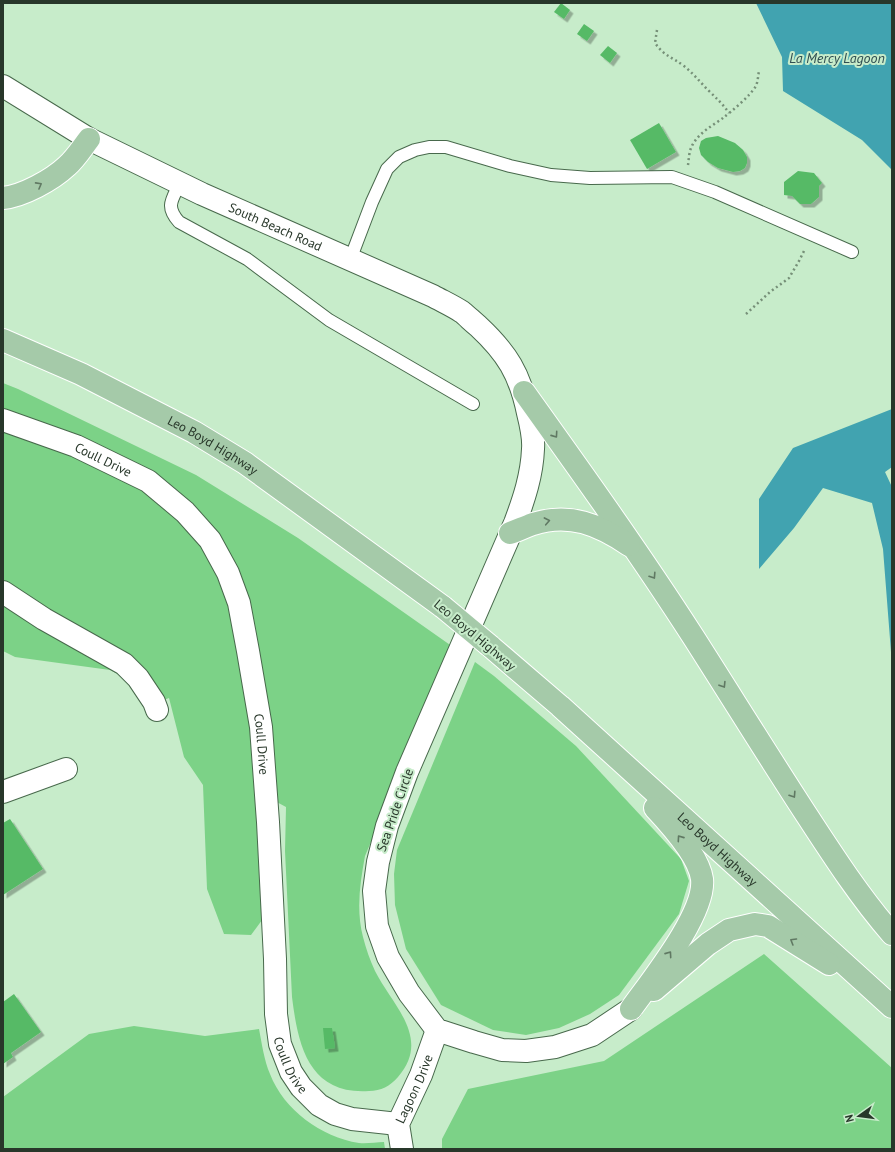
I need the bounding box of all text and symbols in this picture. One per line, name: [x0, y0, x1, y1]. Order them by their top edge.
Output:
water label: La Mercy Lagoon: [789, 49, 885, 67]
one-way arrow: [35, 182, 42, 190]
street label: South Beach Road: [226, 198, 325, 255]
street label: Leo Boyd Highway: [165, 412, 262, 478]
one-way arrow: [550, 431, 558, 438]
street label: Coull Drive: [72, 438, 135, 480]
one-way arrow: [544, 517, 550, 526]
one-way arrow: [648, 572, 656, 579]
street label: Leo Boyd Highway: [430, 596, 520, 674]
one-way arrow: [719, 681, 726, 688]
street label: Coull Drive: [250, 712, 273, 775]
street label: Sea Pride Circle: [373, 766, 417, 854]
one-way arrow: [788, 791, 796, 798]
street label: Leo Boyd Highway: [674, 808, 761, 890]
one-way arrow: [678, 836, 685, 843]
one-way arrow: [790, 939, 797, 946]
one-way arrow: [664, 952, 671, 959]
street label: Coull Drive: [271, 1036, 311, 1097]
street label: Lagoon Drive: [391, 1052, 436, 1126]
north arrow: [839, 1096, 879, 1136]
text: N: [842, 1113, 857, 1124]

